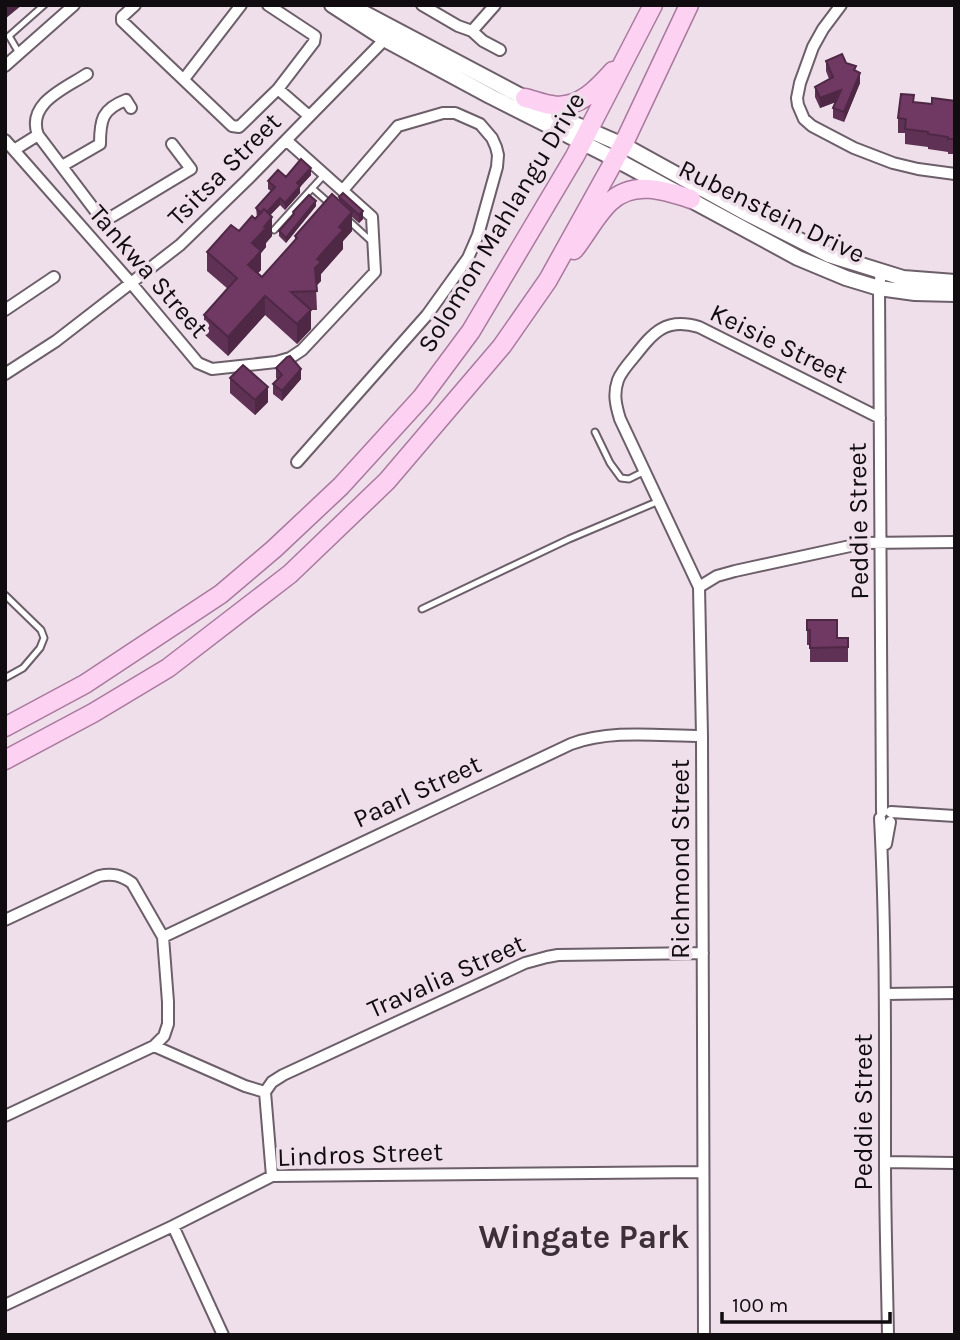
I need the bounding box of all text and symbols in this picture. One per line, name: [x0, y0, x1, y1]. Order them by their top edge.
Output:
street label: Solomon Mahlangu Drive: [411, 86, 592, 358]
street label: Tsitsa Street: [161, 106, 288, 232]
street label: Rubenstein Drive: [674, 153, 870, 270]
street label: Tankwa Street: [82, 198, 215, 344]
street label: Keisie Street: [705, 297, 853, 390]
street label: Peddie Street: [842, 442, 875, 600]
street label: Paarl Street: [348, 748, 486, 835]
street label: Richmond Street: [665, 759, 696, 959]
street label: Travalia Street: [363, 928, 530, 1025]
street label: Peddie Street: [848, 1033, 879, 1191]
street label: Lindros Street: [277, 1136, 444, 1173]
district label: Wingate Park: [479, 1218, 689, 1256]
scale bar: [722, 1280, 890, 1324]
text: 100 m: [732, 1293, 789, 1317]

